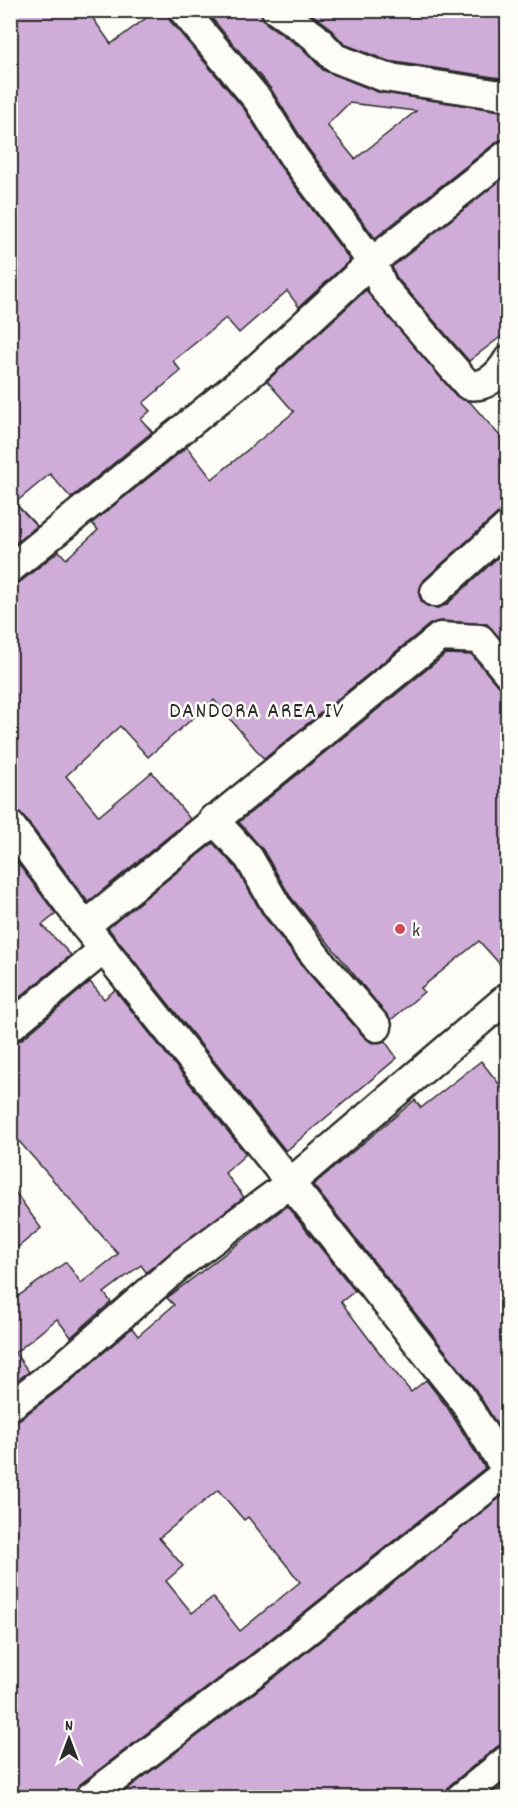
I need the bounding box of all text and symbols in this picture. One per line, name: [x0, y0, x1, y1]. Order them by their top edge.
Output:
district label: DANDORA AREA IV: [169, 697, 345, 728]
place label: k: [412, 918, 420, 946]
marker: k: [393, 922, 407, 936]
north arrow: [39, 1709, 99, 1769]
text: N: [65, 1715, 73, 1738]

